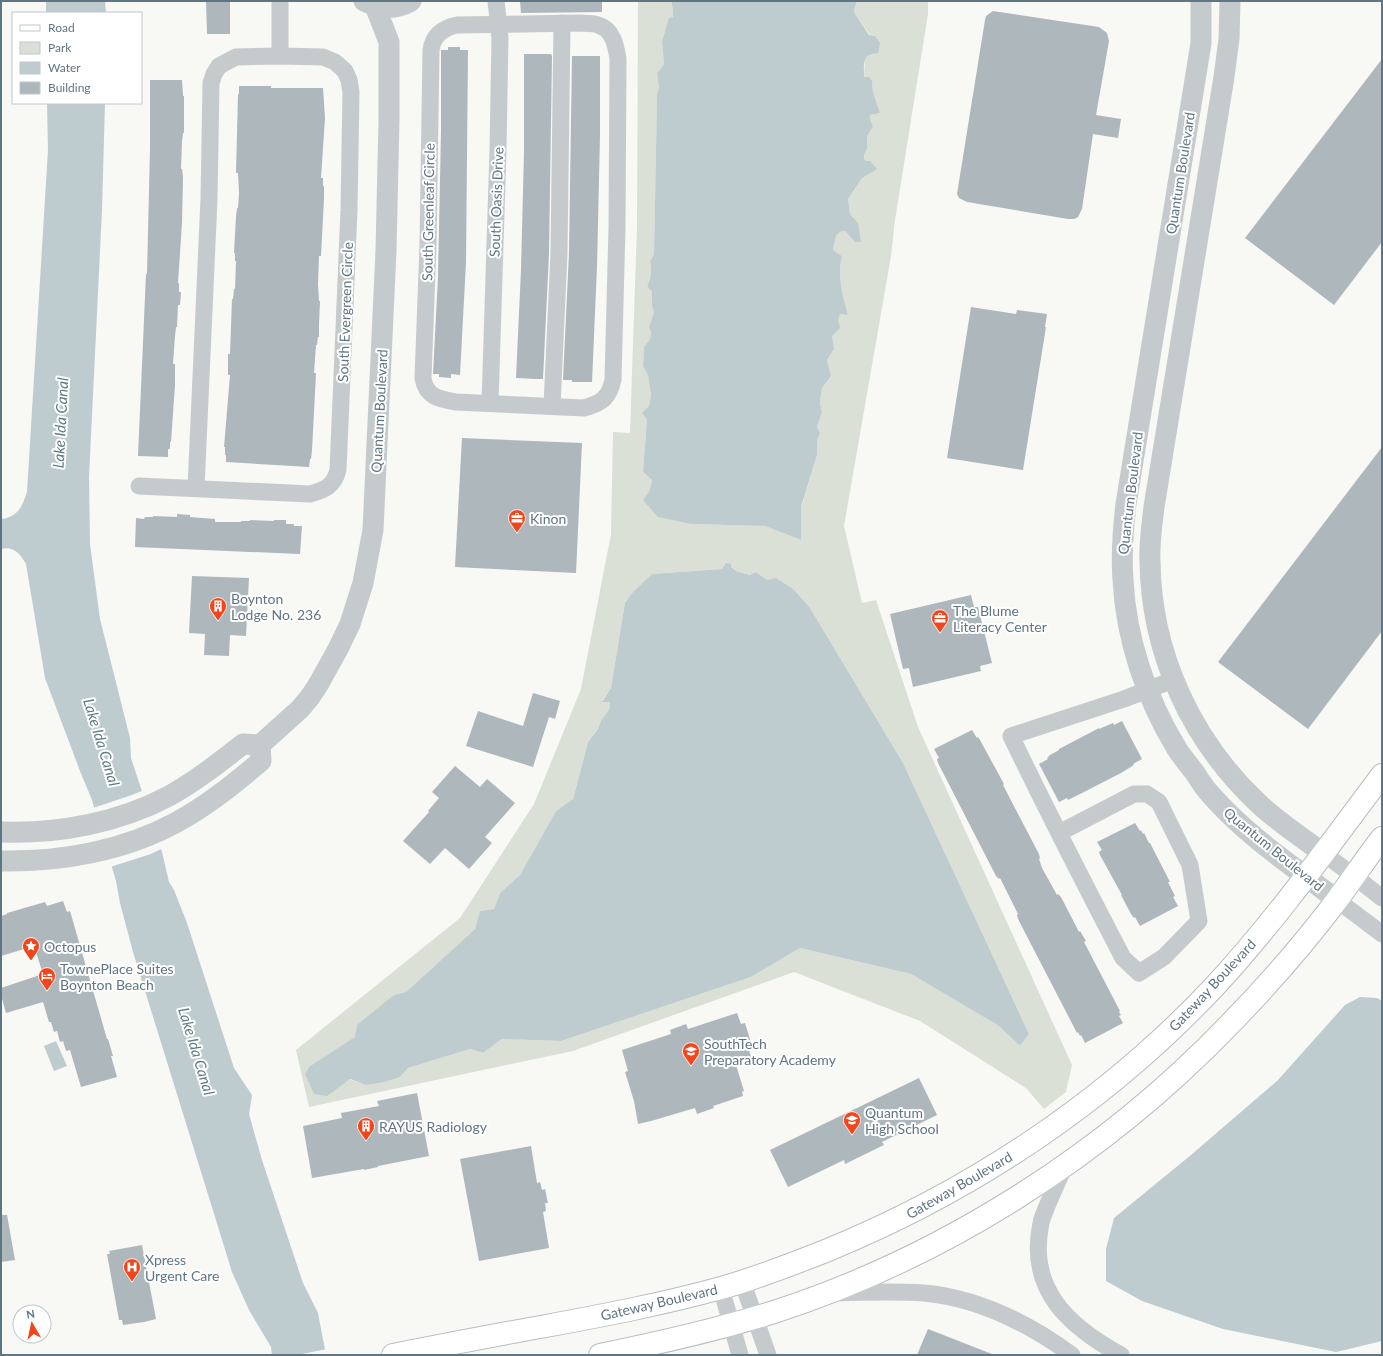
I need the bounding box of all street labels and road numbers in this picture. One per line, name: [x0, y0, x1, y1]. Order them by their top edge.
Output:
street label: Quantum Boulevard: [1162, 111, 1198, 235]
street label: South Greenleaf Circle: [418, 143, 438, 281]
street label: South Oasis Drive: [486, 147, 506, 257]
street label: South Evergreen Circle: [334, 242, 356, 382]
street label: Quantum Boulevard: [367, 349, 391, 473]
street label: Quantum Boulevard: [1114, 431, 1146, 555]
street label: Quantum Boulevard: [1221, 804, 1327, 894]
street label: Gateway Boulevard: [1165, 936, 1259, 1034]
street label: Gateway Boulevard: [903, 1148, 1015, 1222]
street label: Gateway Boulevard: [599, 1280, 719, 1324]

